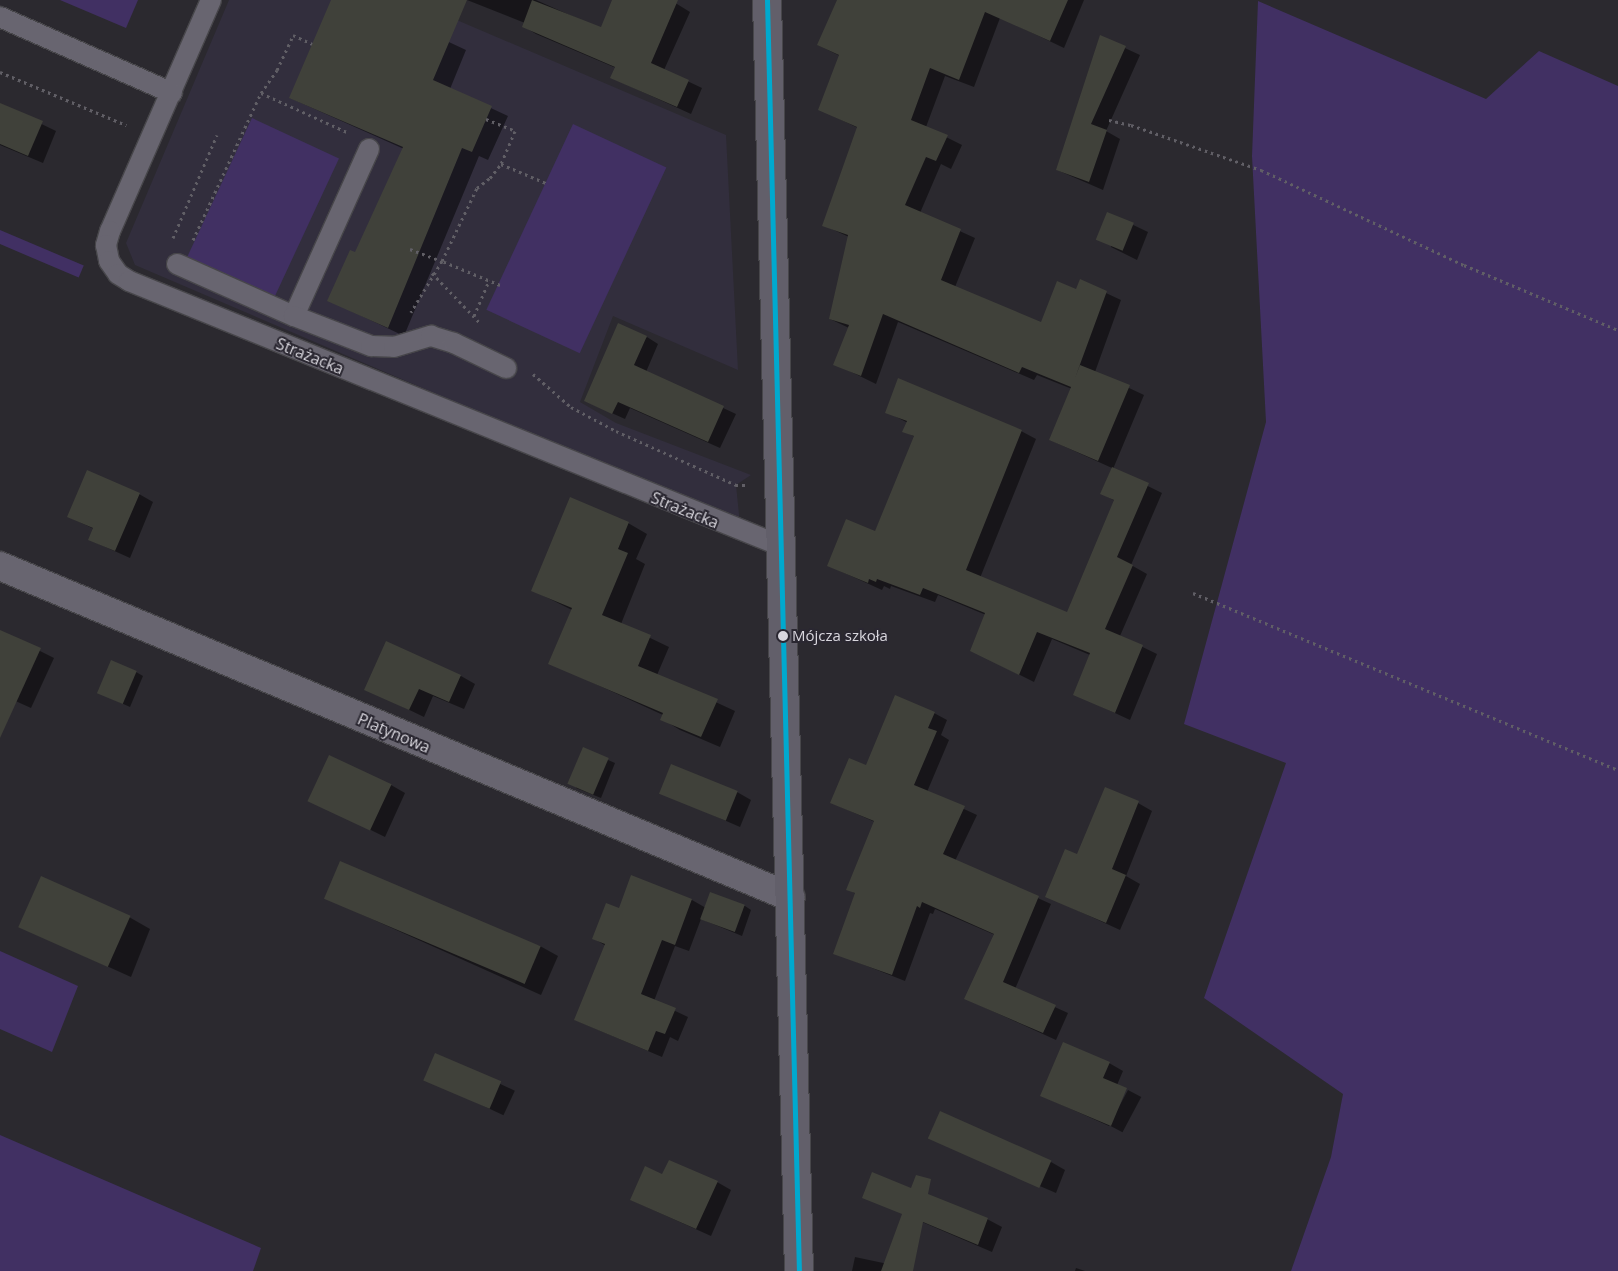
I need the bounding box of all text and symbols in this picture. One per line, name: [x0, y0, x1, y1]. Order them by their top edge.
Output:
street label: Strażacka: [273, 334, 347, 378]
street label: Strażacka: [648, 488, 722, 532]
place label: Mójcza szkoła: [792, 627, 888, 645]
marker: Mójcza szkoła: [778, 631, 788, 641]
street label: Platynowa: [355, 709, 433, 757]

